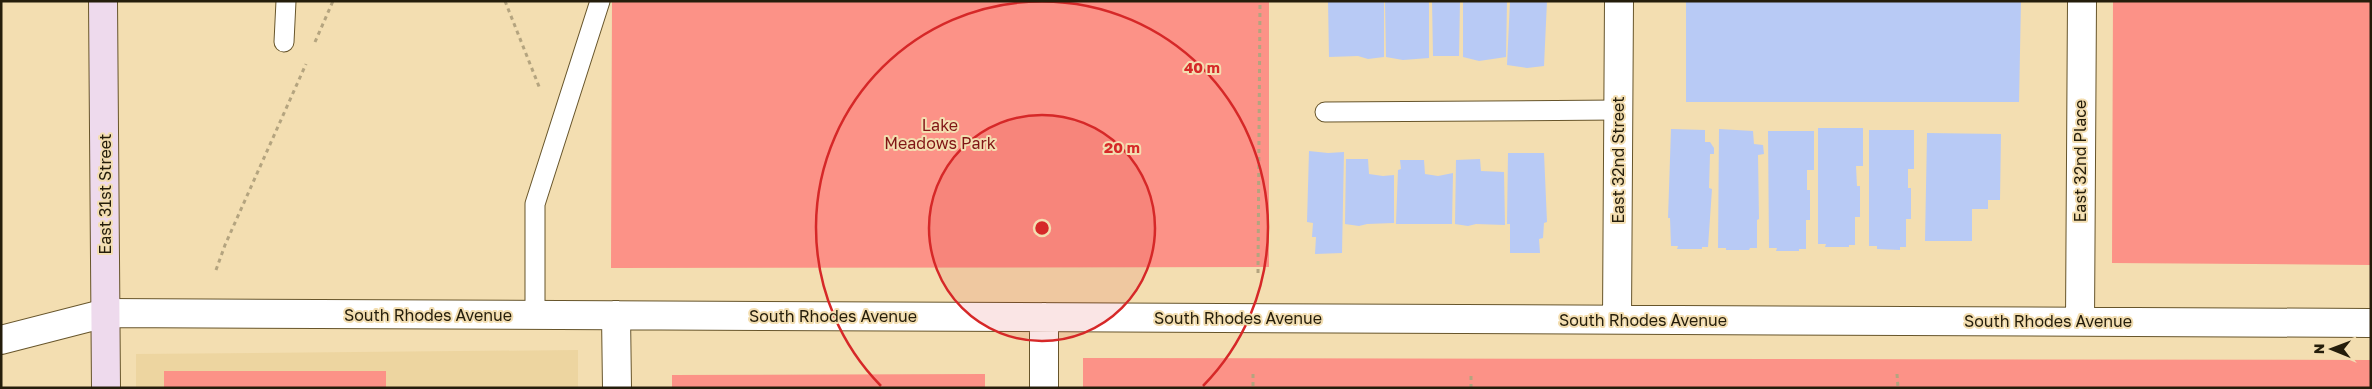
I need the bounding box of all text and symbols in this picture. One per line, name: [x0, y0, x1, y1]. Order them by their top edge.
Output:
text: 40 m: [1184, 58, 1220, 76]
street label: East 32nd Street: [1608, 96, 1628, 224]
street label: East 32nd Place: [2070, 100, 2090, 222]
park label: Lake Meadows Park: [884, 115, 996, 153]
street label: East 31st Street: [95, 134, 115, 254]
text: 20 m: [1104, 138, 1140, 156]
centre of rings: [1033, 219, 1051, 237]
street label: South Rhodes Avenue: [344, 305, 512, 325]
street label: South Rhodes Avenue: [749, 306, 917, 326]
street label: South Rhodes Avenue: [1154, 308, 1322, 328]
street label: South Rhodes Avenue: [1559, 310, 1727, 330]
street label: South Rhodes Avenue: [1964, 311, 2132, 331]
north arrow: [2307, 324, 2357, 374]
text: N: [2310, 343, 2327, 354]

